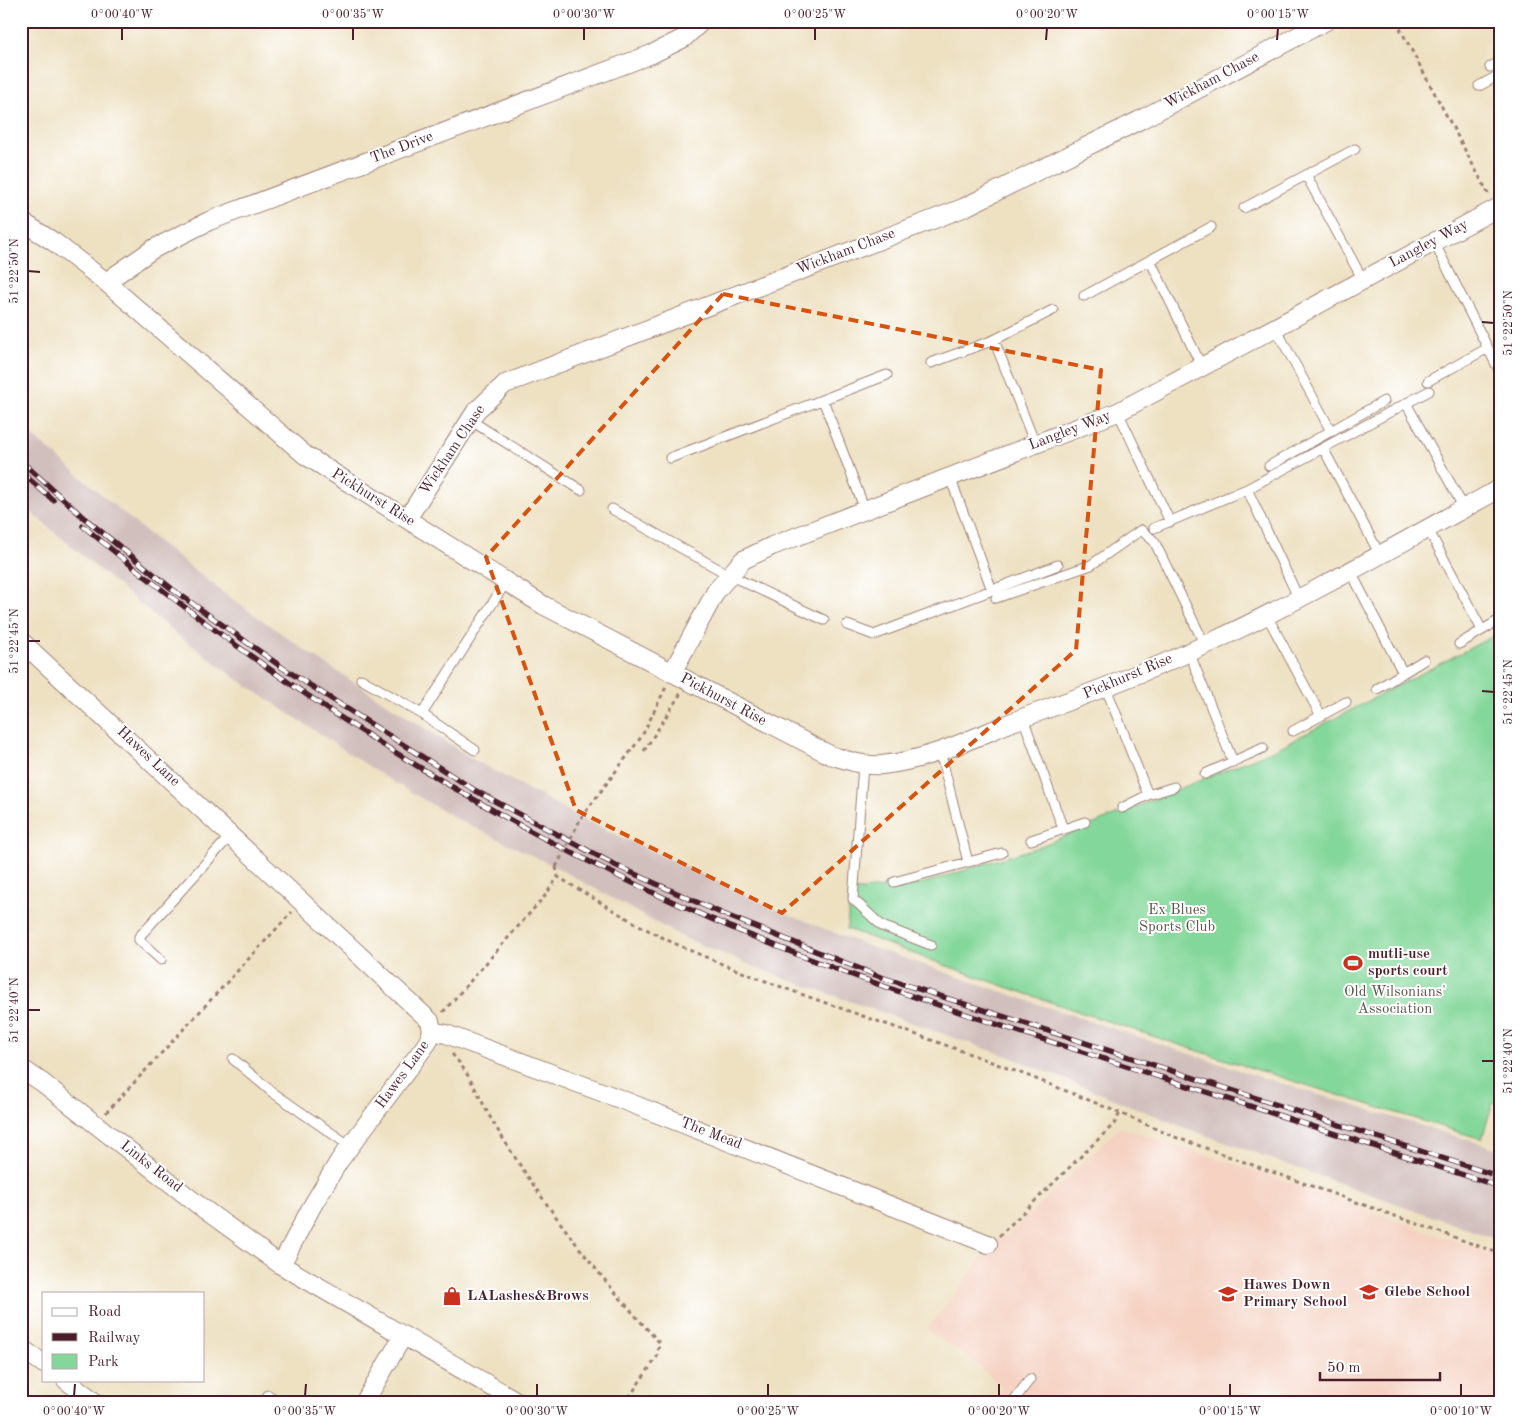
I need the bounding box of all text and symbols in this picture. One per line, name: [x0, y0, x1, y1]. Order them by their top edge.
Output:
text: 0°00'35"W: [322, 8, 384, 21]
text: 0°00'25"W: [784, 8, 846, 21]
text: 0°00'15"W: [1247, 8, 1309, 21]
text: 0°00'40"W: [91, 9, 153, 21]
text: 0°00'30"W: [553, 9, 615, 21]
text: 0°00'20"W: [1016, 9, 1078, 21]
street label: Wickham Chase: [1162, 50, 1262, 112]
street label: The Drive: [368, 129, 436, 167]
street label: Langley Way: [1387, 217, 1471, 271]
street label: Wickham Chase: [795, 226, 898, 278]
text: 51°22'50"N: [8, 238, 21, 304]
text: 51°22'50"N: [1502, 290, 1515, 356]
street label: Wickham Chase: [418, 402, 488, 497]
street label: Langley Way: [1027, 408, 1113, 454]
street label: Pickhurst Rise: [329, 466, 417, 530]
text: 51°22'45"N: [8, 608, 21, 674]
street label: Pickhurst Rise: [1081, 651, 1175, 702]
text: 51°22'45"N: [1502, 659, 1515, 725]
street label: Pickhurst Rise: [678, 671, 769, 729]
street label: Hawes Lane: [114, 724, 182, 790]
park label: Ex Blues Sports Club: [1139, 903, 1215, 935]
place label: mutli-use sports court: [1368, 947, 1448, 979]
sports icon: mutli-use sports court: [1342, 952, 1364, 974]
text: 51°22'40"N: [8, 977, 21, 1043]
park label: Old Wilsonians' Association: [1344, 985, 1446, 1017]
text: 51°22'40"N: [1502, 1028, 1515, 1094]
street label: Hawes Lane: [373, 1038, 433, 1112]
street label: The Mead: [678, 1115, 744, 1153]
street label: Links Road: [117, 1138, 185, 1196]
place label: Hawes Down Primary School: [1243, 1278, 1348, 1310]
school or university icon: Glebe School: [1358, 1281, 1380, 1303]
school or university icon: Hawes Down Primary School: [1217, 1283, 1239, 1305]
shop icon: LALashes&Brows: [441, 1285, 463, 1307]
place label: Glebe School: [1384, 1285, 1471, 1300]
place label: LALashes&Brows: [467, 1289, 589, 1304]
legend: [42, 1292, 205, 1382]
text: Road: [88, 1305, 122, 1320]
text: Railway: [88, 1331, 141, 1346]
scale bar: [1320, 1349, 1440, 1381]
text: Park: [88, 1355, 119, 1370]
text: 50 m: [1327, 1361, 1361, 1376]
text: 0°00'35"W: [274, 1405, 336, 1418]
text: 0°00'25"W: [737, 1405, 799, 1418]
text: 0°00'15"W: [1199, 1405, 1261, 1418]
text: 0°00'40"W: [43, 1406, 105, 1418]
text: 0°00'30"W: [506, 1406, 568, 1418]
text: 0°00'20"W: [968, 1406, 1030, 1418]
text: 0°00'10"W: [1430, 1406, 1492, 1418]

